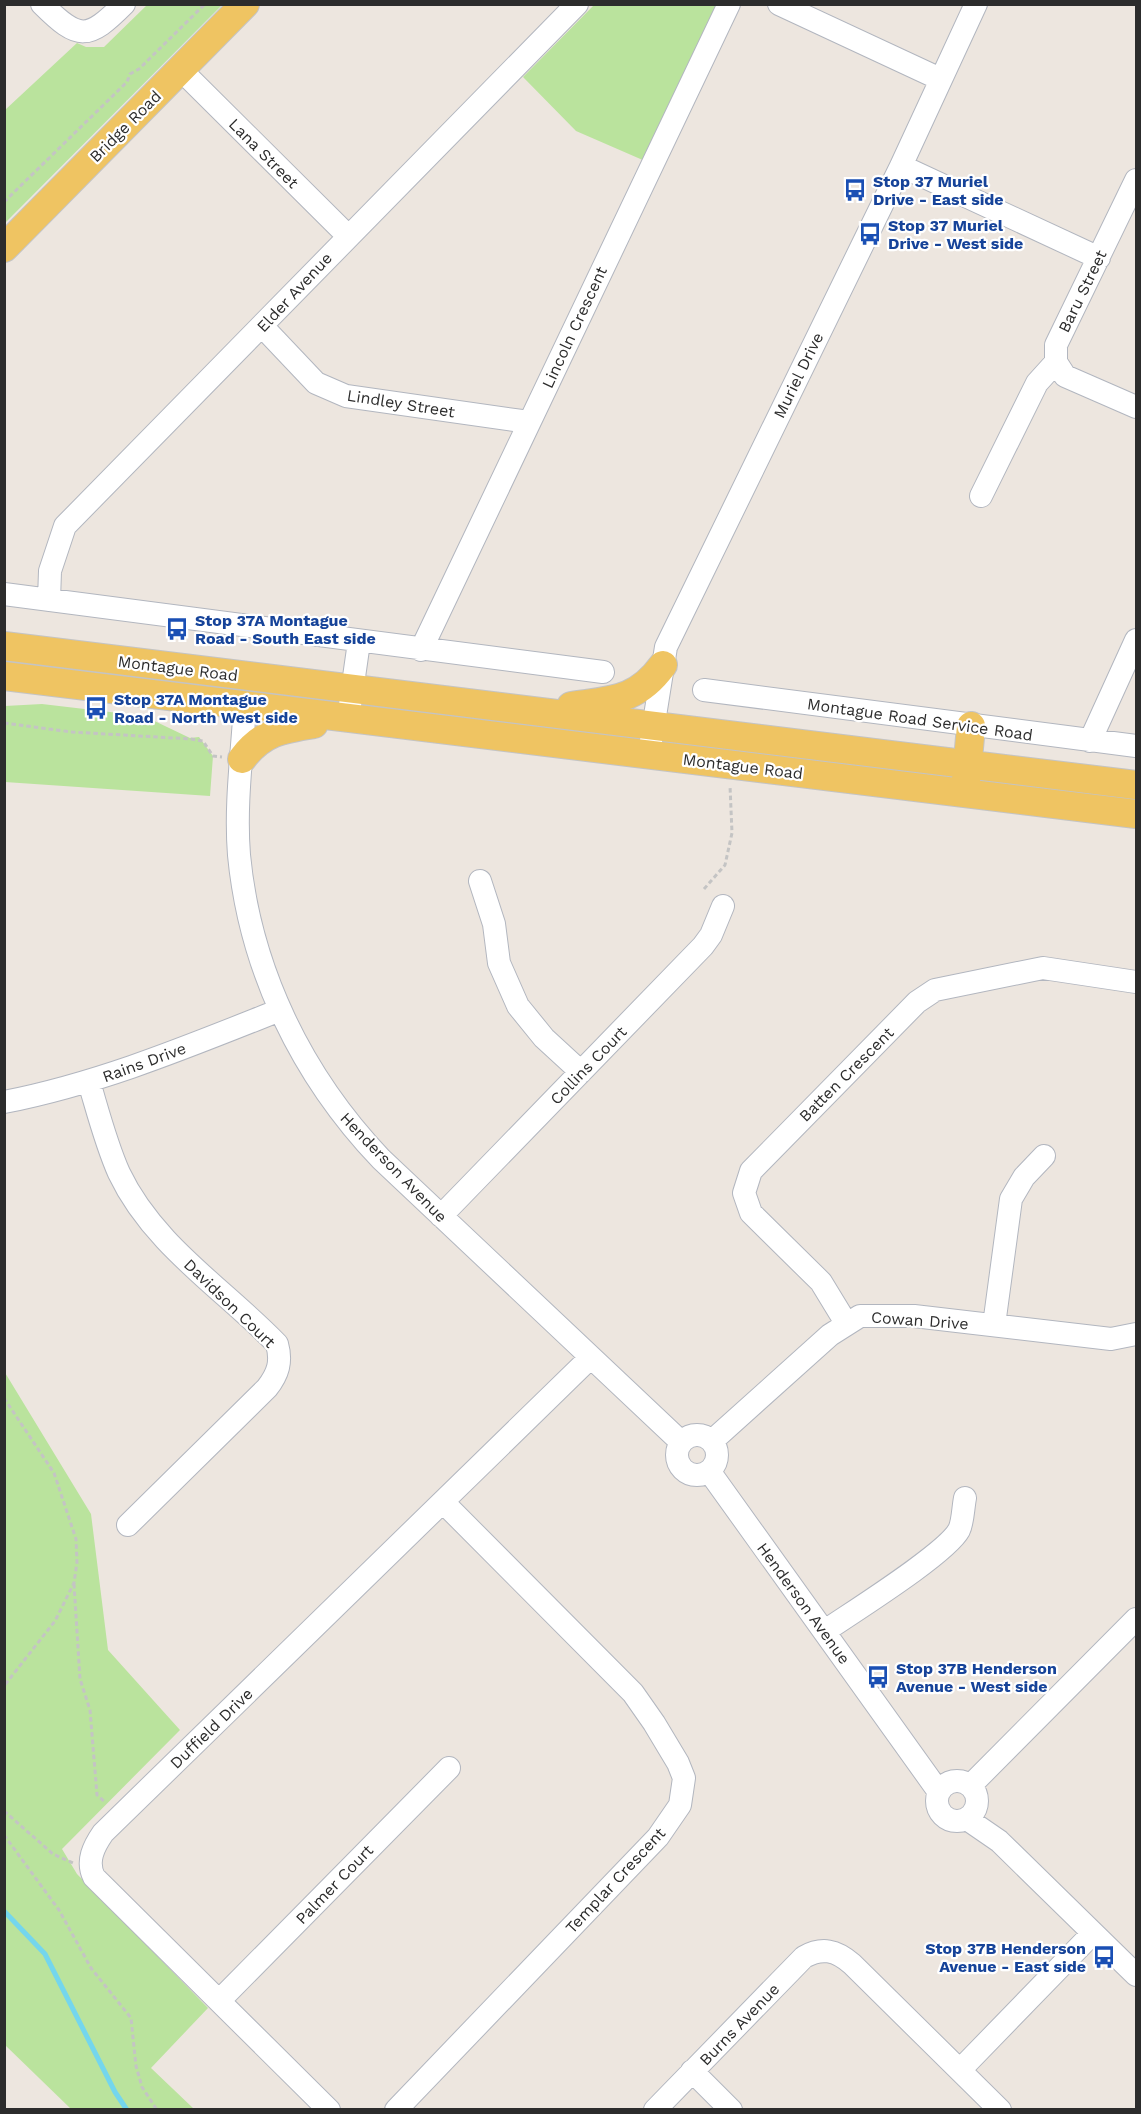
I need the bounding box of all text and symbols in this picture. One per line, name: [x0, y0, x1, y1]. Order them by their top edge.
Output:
street label: Bridge Road: [86, 87, 165, 166]
street label: Lana Street: [225, 115, 303, 192]
place label: Stop 37 Muriel Drive - East side: [873, 172, 1004, 209]
bus stop icon: Stop 37 Muriel Drive - East side: [842, 177, 868, 203]
place label: Stop 37 Muriel Drive - West side: [888, 216, 1023, 253]
bus stop icon: Stop 37 Muriel Drive - West side: [857, 221, 883, 247]
street label: Baru Street: [1054, 247, 1111, 336]
street label: Elder Avenue: [253, 249, 336, 336]
street label: Lincoln Crescent: [538, 263, 611, 391]
street label: Muriel Drive: [770, 329, 827, 421]
street label: Lindley Street: [346, 386, 457, 421]
place label: Stop 37A Montague Road - South East side: [195, 611, 376, 648]
bus stop icon: Stop 37A Montague Road - South East side: [164, 616, 190, 642]
street label: Montague Road: [117, 652, 239, 685]
place label: Stop 37A Montague Road - North West side: [114, 690, 298, 727]
street label: Montague Road Service Road: [806, 694, 1034, 745]
bus stop icon: Stop 37A Montague Road - North West side: [83, 695, 109, 721]
street label: Montague Road: [682, 750, 804, 783]
street label: Collins Court: [546, 1022, 631, 1108]
street label: Batten Crescent: [795, 1023, 898, 1126]
street label: Rains Drive: [100, 1039, 189, 1086]
street label: Henderson Avenue: [336, 1108, 451, 1226]
street label: Davidson Court: [180, 1255, 279, 1352]
street label: Cowan Drive: [871, 1308, 969, 1333]
street label: Henderson Avenue: [753, 1539, 854, 1668]
place label: Stop 37B Henderson Avenue - West side: [896, 1659, 1057, 1696]
bus stop icon: Stop 37B Henderson Avenue - West side: [865, 1664, 891, 1690]
street label: Duffield Drive: [166, 1684, 257, 1773]
street label: Templar Crescent: [561, 1823, 669, 1937]
street label: Palmer Court: [292, 1840, 377, 1928]
place label: Stop 37B Henderson Avenue - East side: [925, 1939, 1086, 1976]
bus stop icon: Stop 37B Henderson Avenue - East side: [1091, 1944, 1117, 1970]
street label: Burns Avenue: [696, 1979, 783, 2069]

